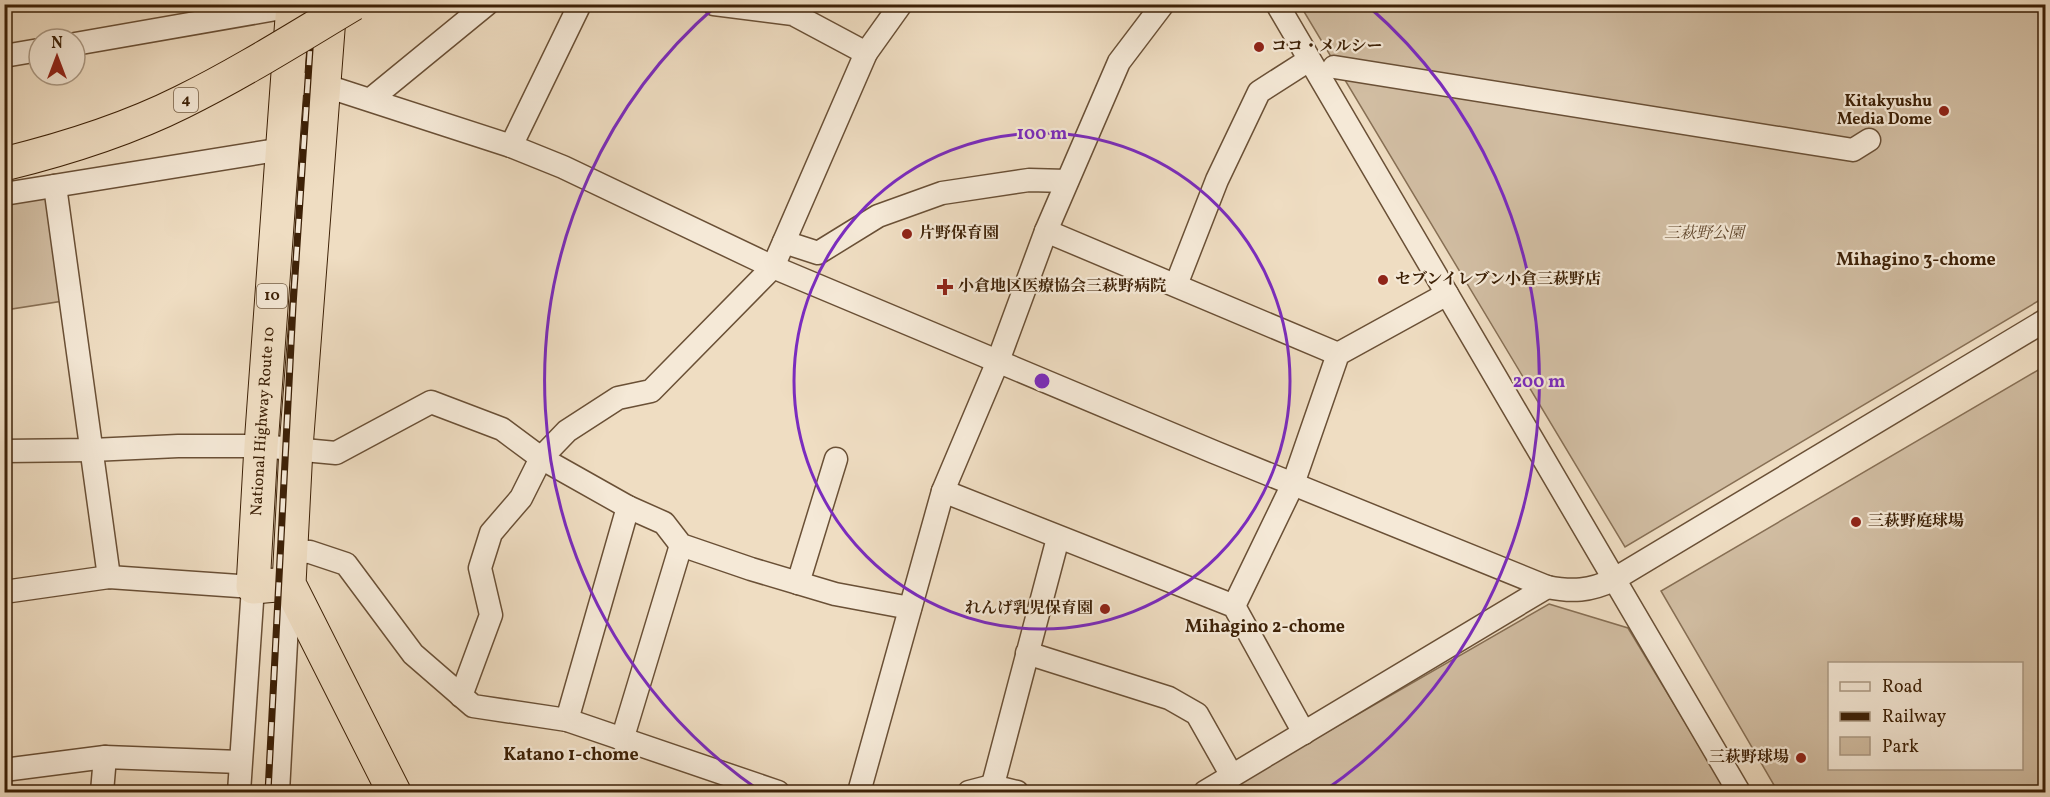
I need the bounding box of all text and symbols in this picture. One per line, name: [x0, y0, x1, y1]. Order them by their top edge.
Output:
north arrow: [27, 27, 87, 87]
text: N: [51, 33, 63, 55]
place label: ココ・メルシー: [1271, 36, 1383, 58]
marker: ココ・メルシー: [1252, 40, 1266, 54]
road number: 4: [174, 88, 198, 112]
place label: Kitakyushu Media Dome: [1837, 91, 1932, 131]
marker: Kitakyushu Media Dome: [1937, 104, 1951, 118]
text: 100 m: [1017, 122, 1067, 147]
place label: 片野保育園: [919, 223, 999, 245]
park label: 三萩野公園: [1664, 223, 1747, 245]
marker: 片野保育園: [900, 227, 914, 241]
district label: Mihagino 3-chome: [1836, 248, 1996, 273]
place label: セブンイレブン小倉三萩野店: [1395, 269, 1601, 291]
marker: セブンイレブン小倉三萩野店: [1376, 273, 1390, 287]
place label: 小倉地区医療協会三萩野病院: [958, 276, 1166, 298]
marker: 小倉地区医療協会三萩野病院: [936, 278, 954, 296]
road number: 10: [257, 284, 287, 308]
street label: National Highway Route 10: [246, 326, 281, 517]
text: 200 m: [1513, 370, 1565, 395]
centre of rings: [1032, 371, 1052, 391]
place label: 三萩野庭球場: [1868, 511, 1964, 533]
marker: 三萩野庭球場: [1849, 515, 1863, 529]
place label: れんげ乳児保育園: [965, 598, 1093, 620]
marker: れんげ乳児保育園: [1098, 602, 1112, 616]
district label: Mihagino 2-chome: [1185, 615, 1345, 640]
legend: [1828, 662, 2023, 770]
text: Road: [1882, 675, 1923, 700]
text: Railway: [1882, 705, 1946, 730]
text: Park: [1882, 735, 1919, 760]
district label: Katano 1-chome: [503, 743, 639, 768]
place label: 三萩野球場: [1709, 747, 1789, 769]
marker: 三萩野球場: [1794, 751, 1808, 765]

